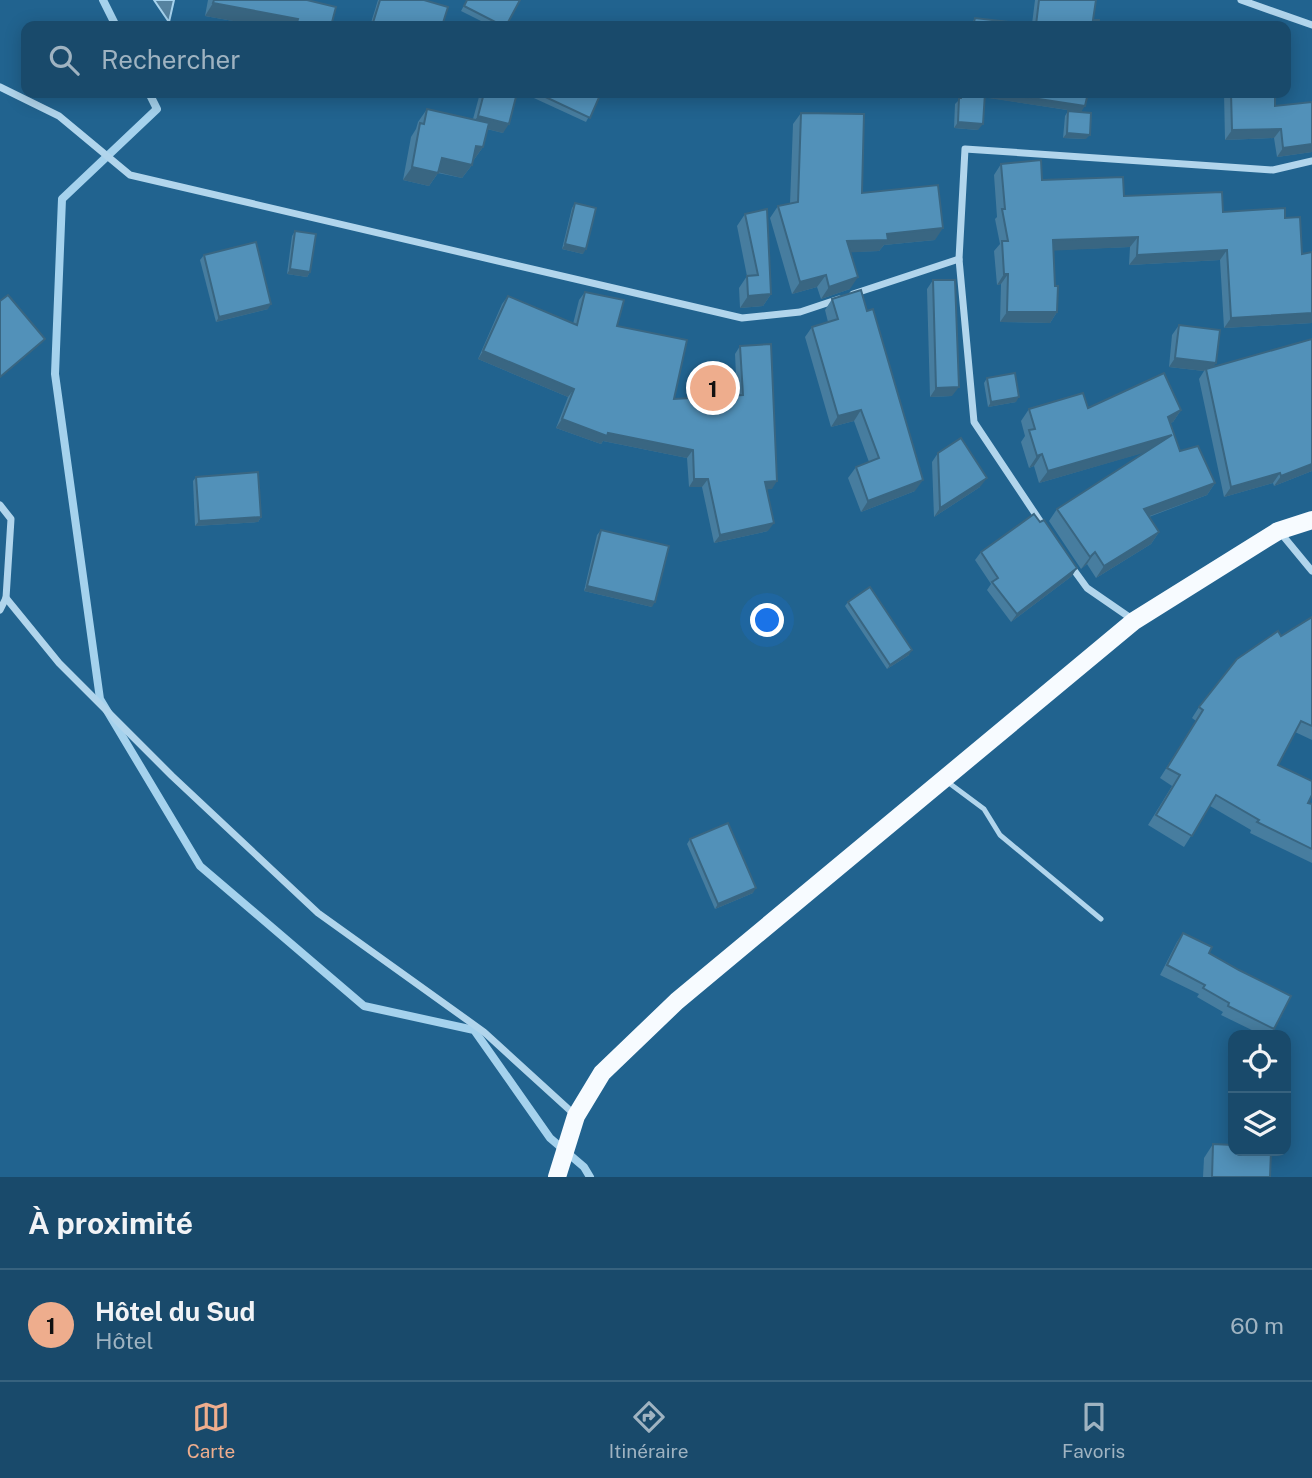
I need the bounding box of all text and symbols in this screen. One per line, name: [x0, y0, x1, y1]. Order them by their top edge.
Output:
search box: [21, 21, 1291, 98]
icon: search: [45, 41, 83, 79]
text: Rechercher: [101, 44, 240, 75]
pin: 1: [690, 362, 736, 414]
your location: [750, 603, 784, 637]
map controls: [1228, 1030, 1291, 1156]
button: locate: [1228, 1030, 1291, 1093]
button: layers: [1228, 1093, 1291, 1156]
text: À proximité: [28, 1205, 193, 1241]
text: Hôtel du Sud: [95, 1296, 255, 1327]
text: 1: [46, 1312, 56, 1339]
text: 60 m: [1230, 1312, 1284, 1339]
text: Hôtel: [95, 1327, 154, 1354]
tab: Carte: [187, 1398, 235, 1462]
tab: Itinéraire: [609, 1398, 689, 1462]
tab: Favoris: [1062, 1398, 1125, 1462]

